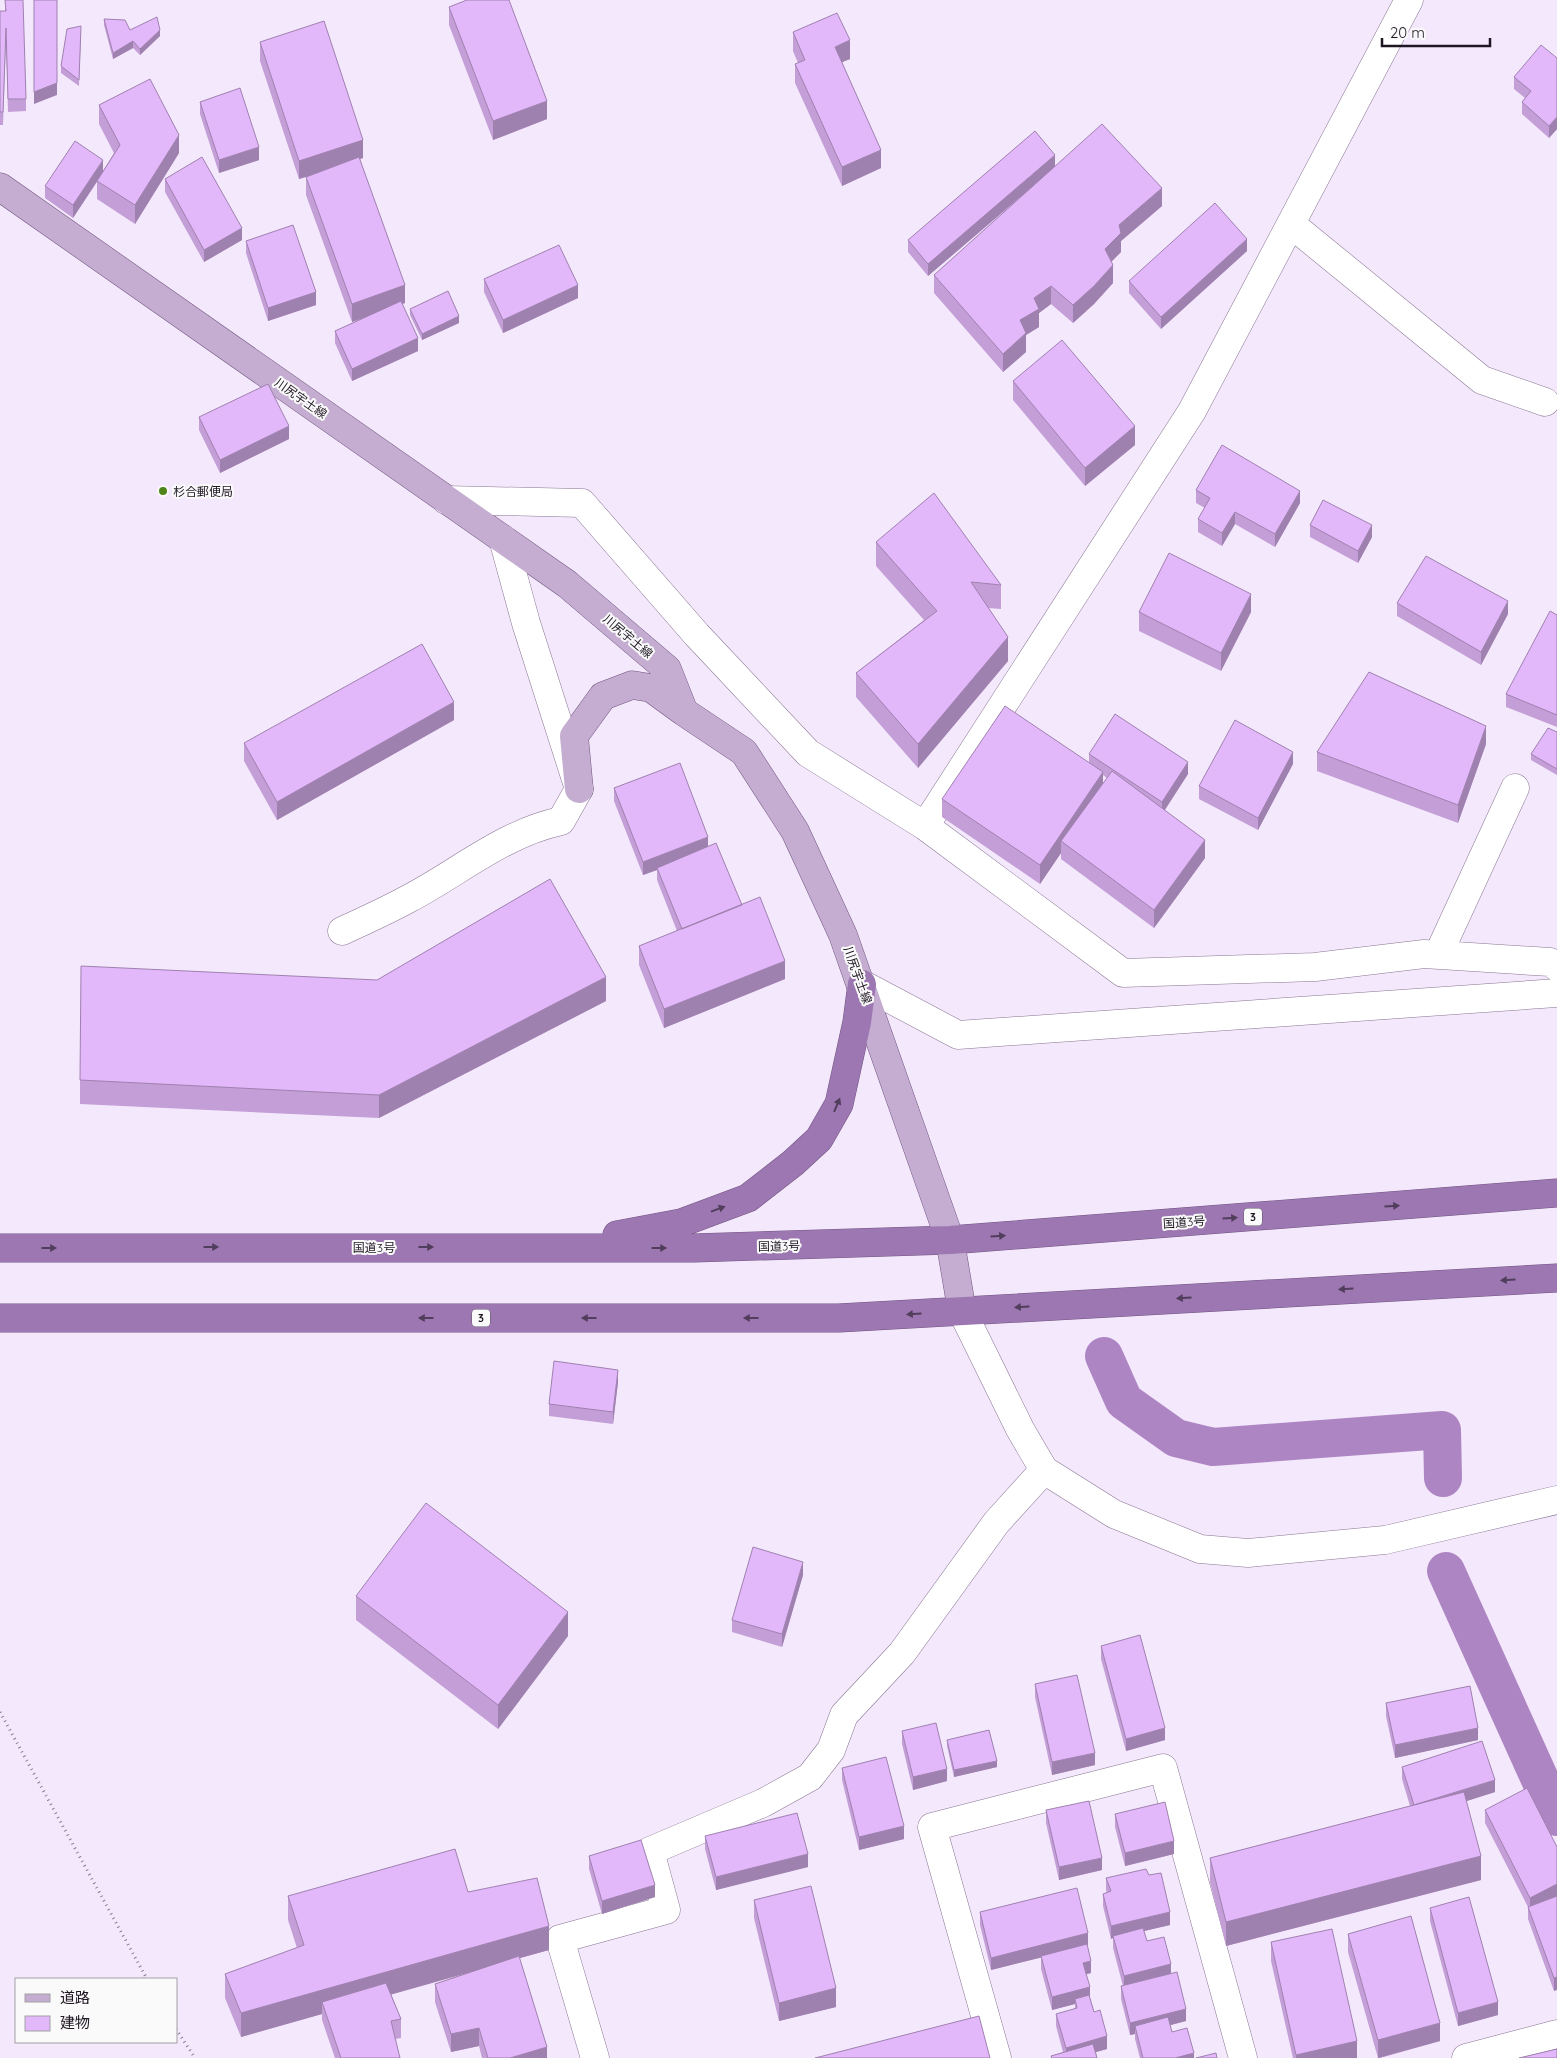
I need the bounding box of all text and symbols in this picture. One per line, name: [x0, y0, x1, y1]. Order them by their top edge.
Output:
scale bar: [1382, 15, 1490, 47]
text: 20 m: [1390, 23, 1425, 42]
street label: 川尻宇土線: [272, 375, 330, 421]
place label: 杉合郵便局: [173, 484, 233, 499]
marker: 杉合郵便局: [157, 485, 169, 497]
street label: 川尻宇土線: [600, 611, 656, 661]
street label: 川尻宇土線: [841, 944, 875, 1006]
one-way arrow: [833, 1098, 841, 1112]
one-way arrow: [1384, 1201, 1400, 1209]
one-way arrow: [711, 1205, 726, 1212]
road number: 3: [1244, 1208, 1262, 1226]
street label: 国道3号: [1162, 1213, 1206, 1231]
one-way arrow: [1222, 1214, 1238, 1222]
one-way arrow: [991, 1232, 1007, 1240]
street label: 国道3号: [758, 1238, 800, 1254]
street label: 国道3号: [353, 1240, 395, 1255]
one-way arrow: [203, 1243, 219, 1251]
one-way arrow: [418, 1243, 434, 1251]
one-way arrow: [41, 1244, 57, 1252]
one-way arrow: [651, 1244, 667, 1252]
one-way arrow: [1500, 1277, 1516, 1285]
one-way arrow: [1338, 1286, 1354, 1294]
one-way arrow: [1176, 1295, 1192, 1303]
one-way arrow: [1013, 1304, 1029, 1312]
road number: 3: [472, 1310, 490, 1326]
one-way arrow: [905, 1310, 921, 1318]
one-way arrow: [418, 1314, 434, 1322]
one-way arrow: [580, 1314, 596, 1322]
one-way arrow: [743, 1314, 759, 1322]
legend: [15, 1978, 178, 2043]
text: 道路: [60, 1988, 90, 2007]
text: 建物: [60, 2013, 90, 2032]

